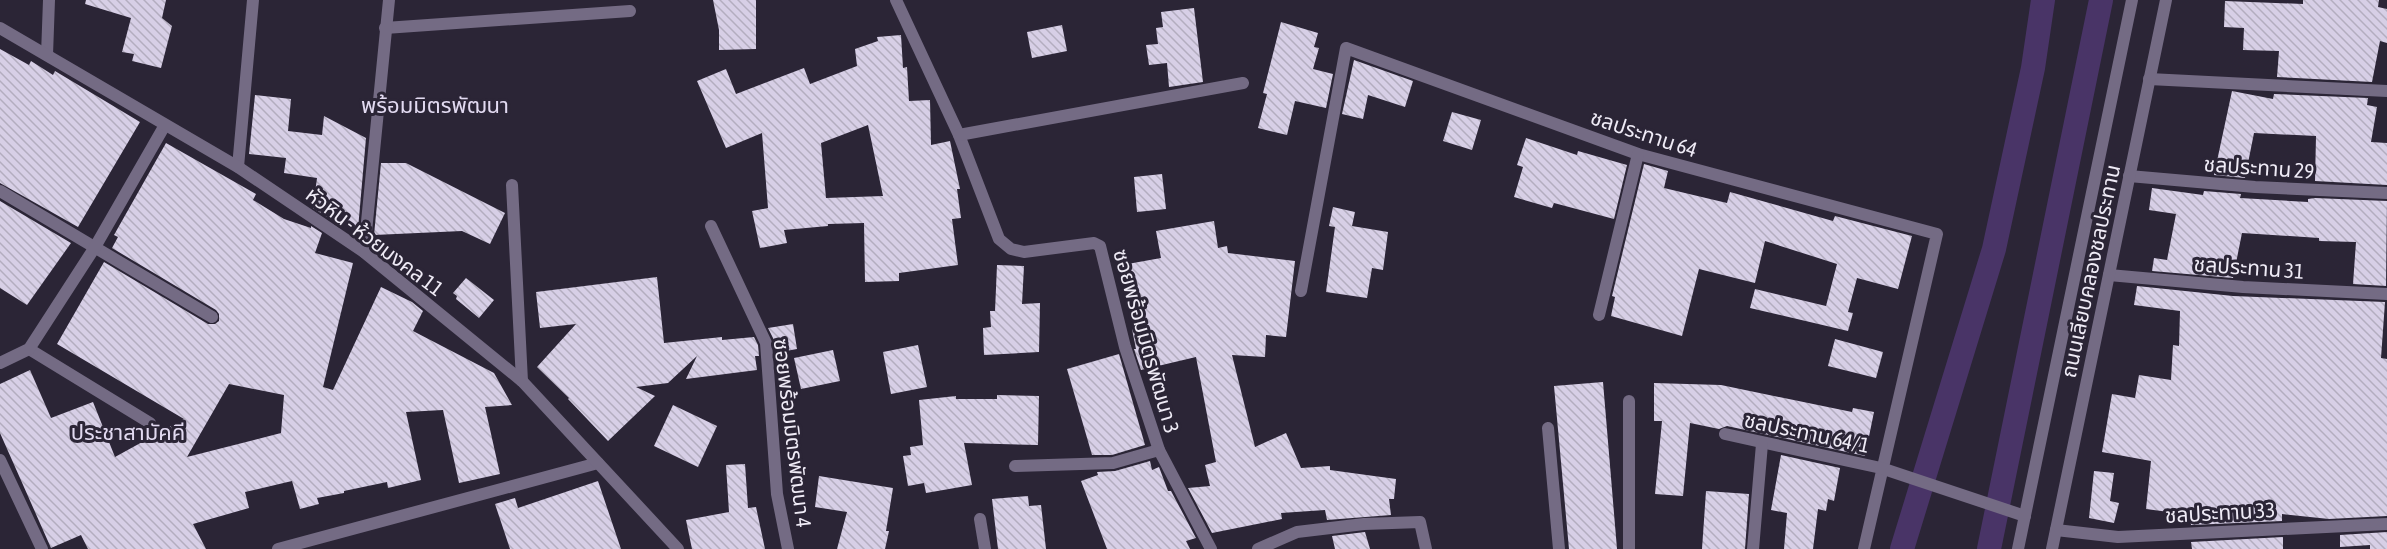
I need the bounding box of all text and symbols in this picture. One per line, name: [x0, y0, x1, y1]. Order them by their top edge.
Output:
district label: พร้อมมิตรพัฒนา: [361, 92, 509, 118]
street label: ชลประทาน 64: [1588, 105, 1700, 162]
street label: ชลประทาน 29: [2203, 151, 2315, 183]
street label: ถนนเลียบคลองชลประทาน: [2056, 162, 2124, 380]
street label: หัวหิน - ห้วยมงคล 11: [302, 182, 448, 300]
street label: ซอยพร้อมมิตรพัฒนา 3: [1109, 246, 1185, 436]
street label: ชลประทาน 31: [2193, 251, 2305, 283]
street label: ซอยพร้อมมิตรพัฒนา 4: [769, 337, 817, 529]
street label: ชลประทาน 64/1: [1742, 407, 1872, 457]
district label: ประชาสามัคคี: [71, 419, 185, 445]
street label: ชลประทาน 33: [2164, 497, 2276, 527]

